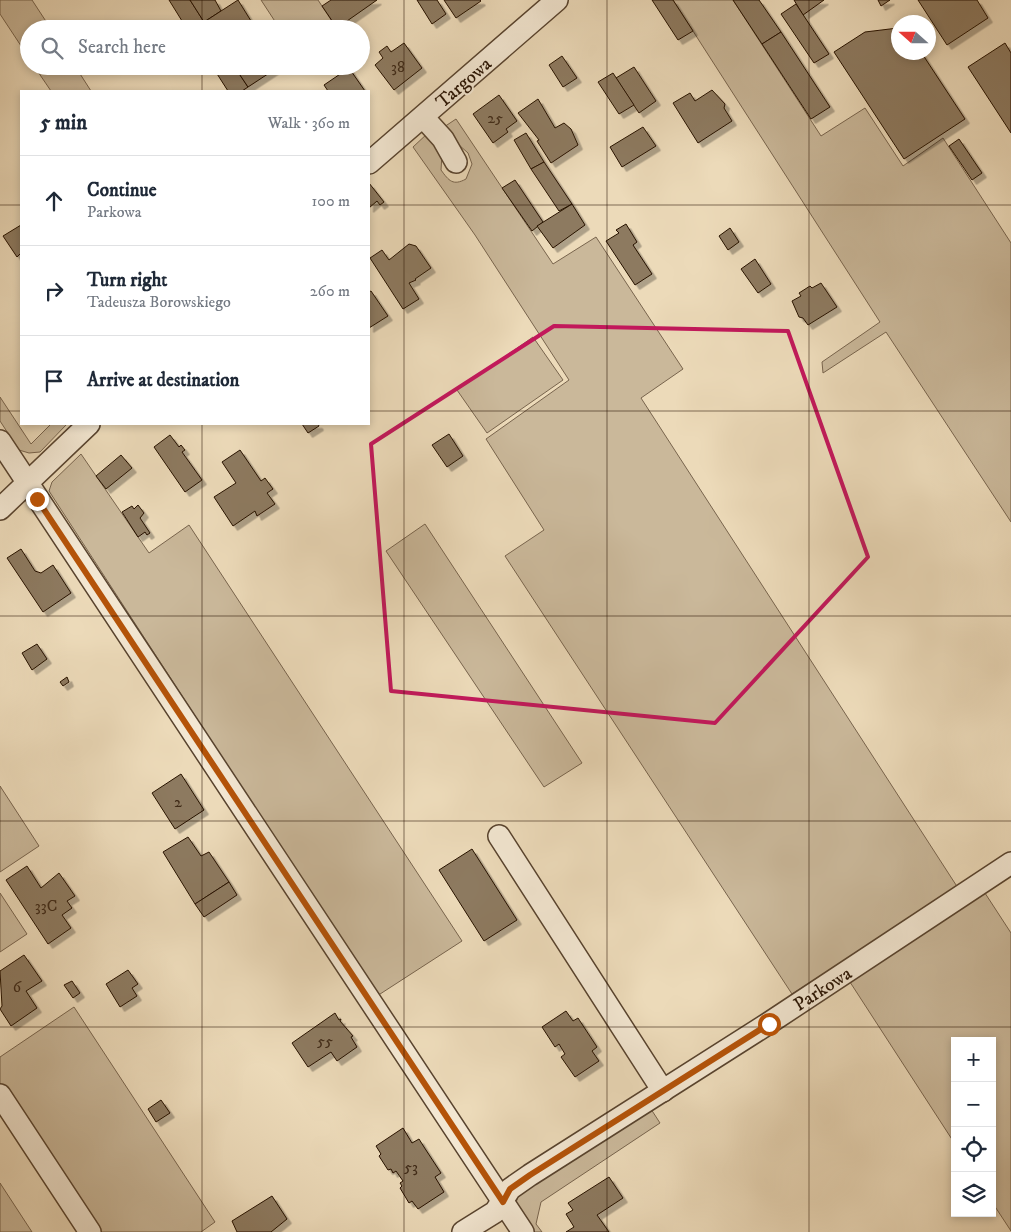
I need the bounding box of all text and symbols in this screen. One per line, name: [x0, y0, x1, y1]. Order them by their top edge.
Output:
north arrow: [891, 15, 936, 60]
search box: [20, 20, 370, 75]
icon: search: [38, 34, 66, 62]
text: Search here: [78, 36, 166, 59]
street label: Targowa: [431, 53, 497, 114]
house number: 38: [391, 57, 405, 77]
house number: 25: [487, 108, 503, 128]
text: 5 min: [40, 110, 87, 136]
text: Walk · 360 m: [268, 113, 350, 133]
text: Continue: [87, 179, 157, 202]
icon: ahead: [40, 187, 68, 215]
text: 100 m: [312, 191, 350, 211]
text: Parkowa: [87, 202, 142, 222]
text: Turn right: [87, 269, 167, 292]
icon: right: [40, 277, 68, 305]
text: 260 m: [310, 281, 350, 301]
text: Tadeusza Borowskiego: [87, 292, 231, 312]
icon: arrive: [40, 367, 68, 395]
text: Arrive at destination: [87, 369, 239, 392]
route end: [26, 488, 49, 511]
house number: 2: [174, 792, 182, 812]
house number: 33C: [35, 896, 57, 916]
street label: Parkowa: [789, 962, 856, 1017]
house number: 6: [13, 977, 22, 997]
route start: [758, 1013, 781, 1036]
house number: 55: [317, 1031, 333, 1051]
map controls: [951, 1037, 996, 1217]
button: +: [951, 1037, 996, 1082]
button: −: [951, 1082, 996, 1127]
button: locate: [951, 1127, 996, 1172]
house number: 53: [404, 1157, 418, 1177]
button: layers: [951, 1172, 996, 1217]

